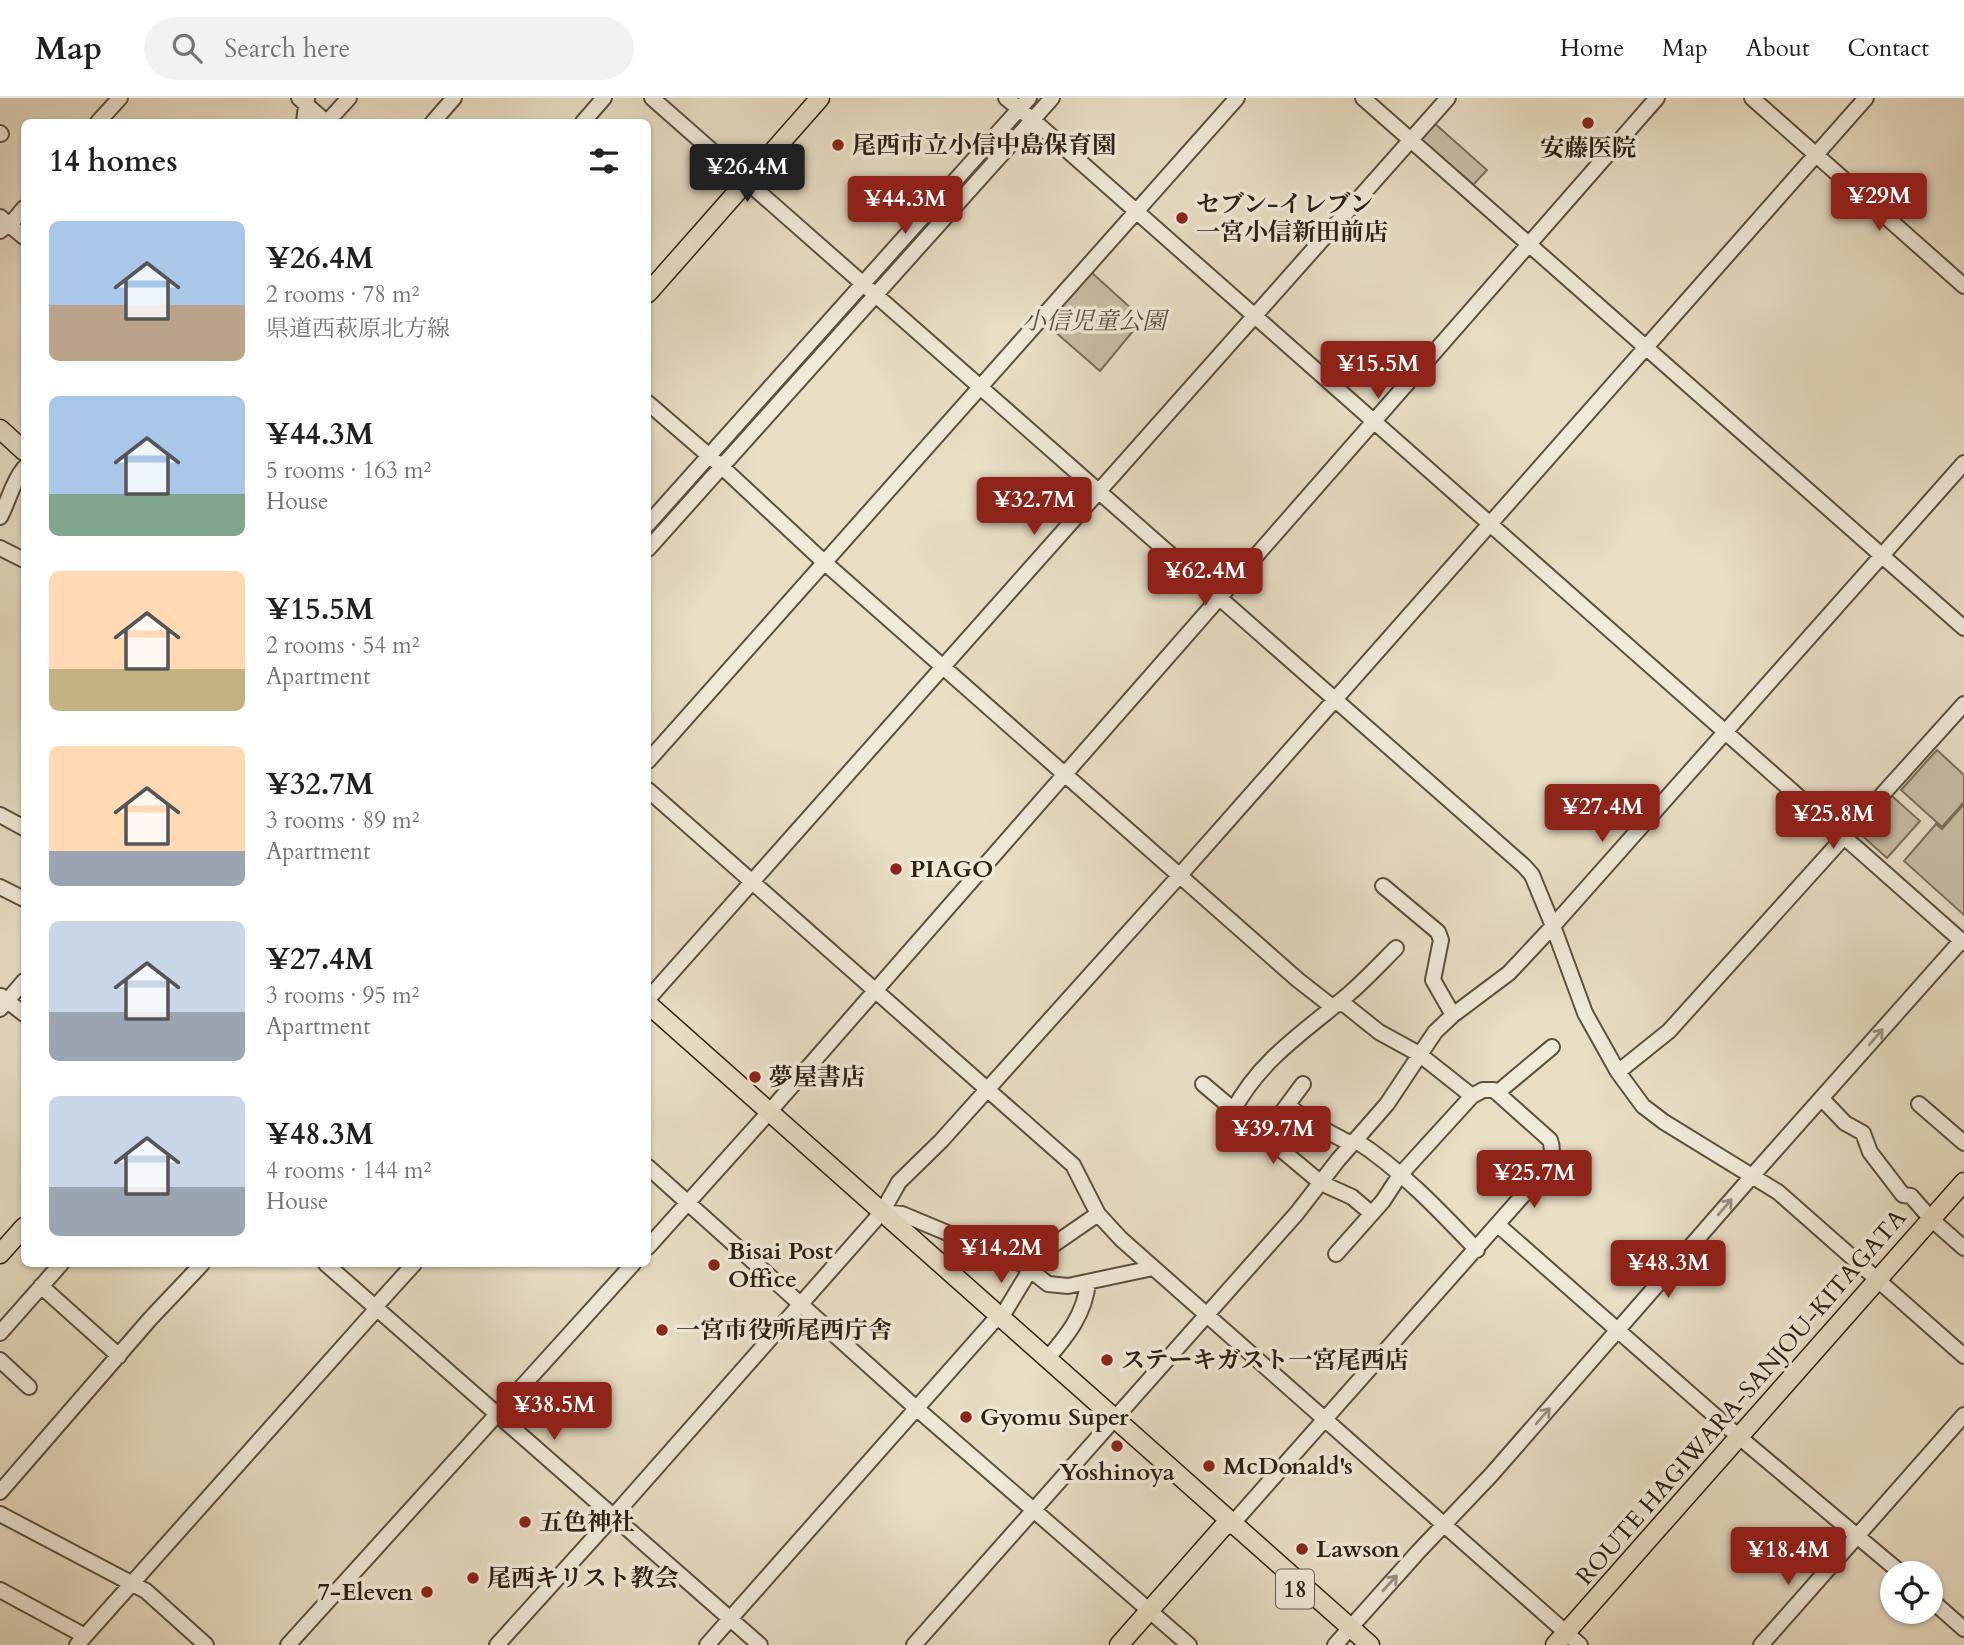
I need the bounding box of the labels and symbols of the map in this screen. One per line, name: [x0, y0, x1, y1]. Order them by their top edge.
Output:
marker: 安藤医院: [1580, 115, 1596, 131]
place label: 尾西市立小信中島保育園: [852, 129, 1116, 162]
place label: 安藤医院: [1540, 132, 1636, 165]
marker: 尾西市立小信中島保育園: [830, 137, 846, 153]
pin: ¥26.4M: [690, 144, 804, 204]
pin: ¥29M: [1838, 174, 1920, 233]
pin: ¥44.3M: [848, 176, 962, 236]
place label: セブン-イレブン 一宮小信新田前店: [1196, 188, 1388, 249]
marker: セブン-イレブン 一宮小信新田前店: [1174, 210, 1190, 226]
park label: 小信児童公園: [1022, 305, 1170, 338]
pin: ¥15.5M: [1321, 342, 1435, 401]
pin: ¥32.7M: [977, 478, 1091, 537]
pin: ¥62.4M: [1148, 548, 1262, 608]
pin: ¥27.4M: [1545, 784, 1659, 844]
pin: ¥25.8M: [1776, 792, 1890, 851]
place label: PIAGO: [910, 853, 993, 886]
marker: PIAGO: [888, 861, 904, 877]
one-way arrow: [1868, 1028, 1884, 1046]
place label: 夢屋書店: [769, 1061, 865, 1094]
marker: 夢屋書店: [747, 1069, 763, 1085]
pin: ¥39.7M: [1216, 1107, 1330, 1166]
pin: ¥25.7M: [1477, 1150, 1591, 1210]
one-way arrow: [1717, 1198, 1733, 1216]
street label: ROUTE HAGIWARA-SANJOU-KITAGATA: [1569, 1202, 1915, 1592]
pin: ¥14.2M: [944, 1226, 1058, 1285]
place label: Bisai Post Office: [728, 1235, 833, 1296]
pin: ¥48.3M: [1611, 1240, 1725, 1300]
marker: Bisai Post Office: [706, 1257, 722, 1273]
place label: 一宮市役所尾西庁舎: [676, 1314, 892, 1347]
marker: 一宮市役所尾西庁舎: [654, 1322, 670, 1338]
place label: ステーキガスト一宮尾西店: [1121, 1344, 1409, 1377]
marker: ステーキガスト一宮尾西店: [1099, 1352, 1115, 1368]
pin: ¥38.5M: [497, 1382, 611, 1442]
place label: Gyomu Super: [980, 1401, 1129, 1434]
one-way arrow: [1535, 1407, 1551, 1425]
marker: Gyomu Super: [958, 1409, 974, 1425]
marker: Yoshinoya: [1109, 1438, 1125, 1454]
place label: McDonald's: [1223, 1450, 1353, 1483]
place label: Yoshinoya: [1059, 1456, 1175, 1489]
marker: McDonald's: [1201, 1458, 1217, 1474]
place label: 五色神社: [539, 1506, 635, 1539]
marker: 五色神社: [517, 1514, 533, 1530]
pin: ¥18.4M: [1731, 1528, 1845, 1587]
place label: Lawson: [1316, 1533, 1400, 1566]
marker: Lawson: [1294, 1541, 1310, 1557]
place label: 尾西キリスト教会: [487, 1562, 679, 1595]
marker: 尾西キリスト教会: [465, 1570, 481, 1586]
road number: 18: [1276, 1570, 1314, 1608]
one-way arrow: [1381, 1575, 1398, 1592]
place label: 7-Eleven: [317, 1576, 414, 1609]
marker: 7-Eleven: [419, 1584, 435, 1600]

